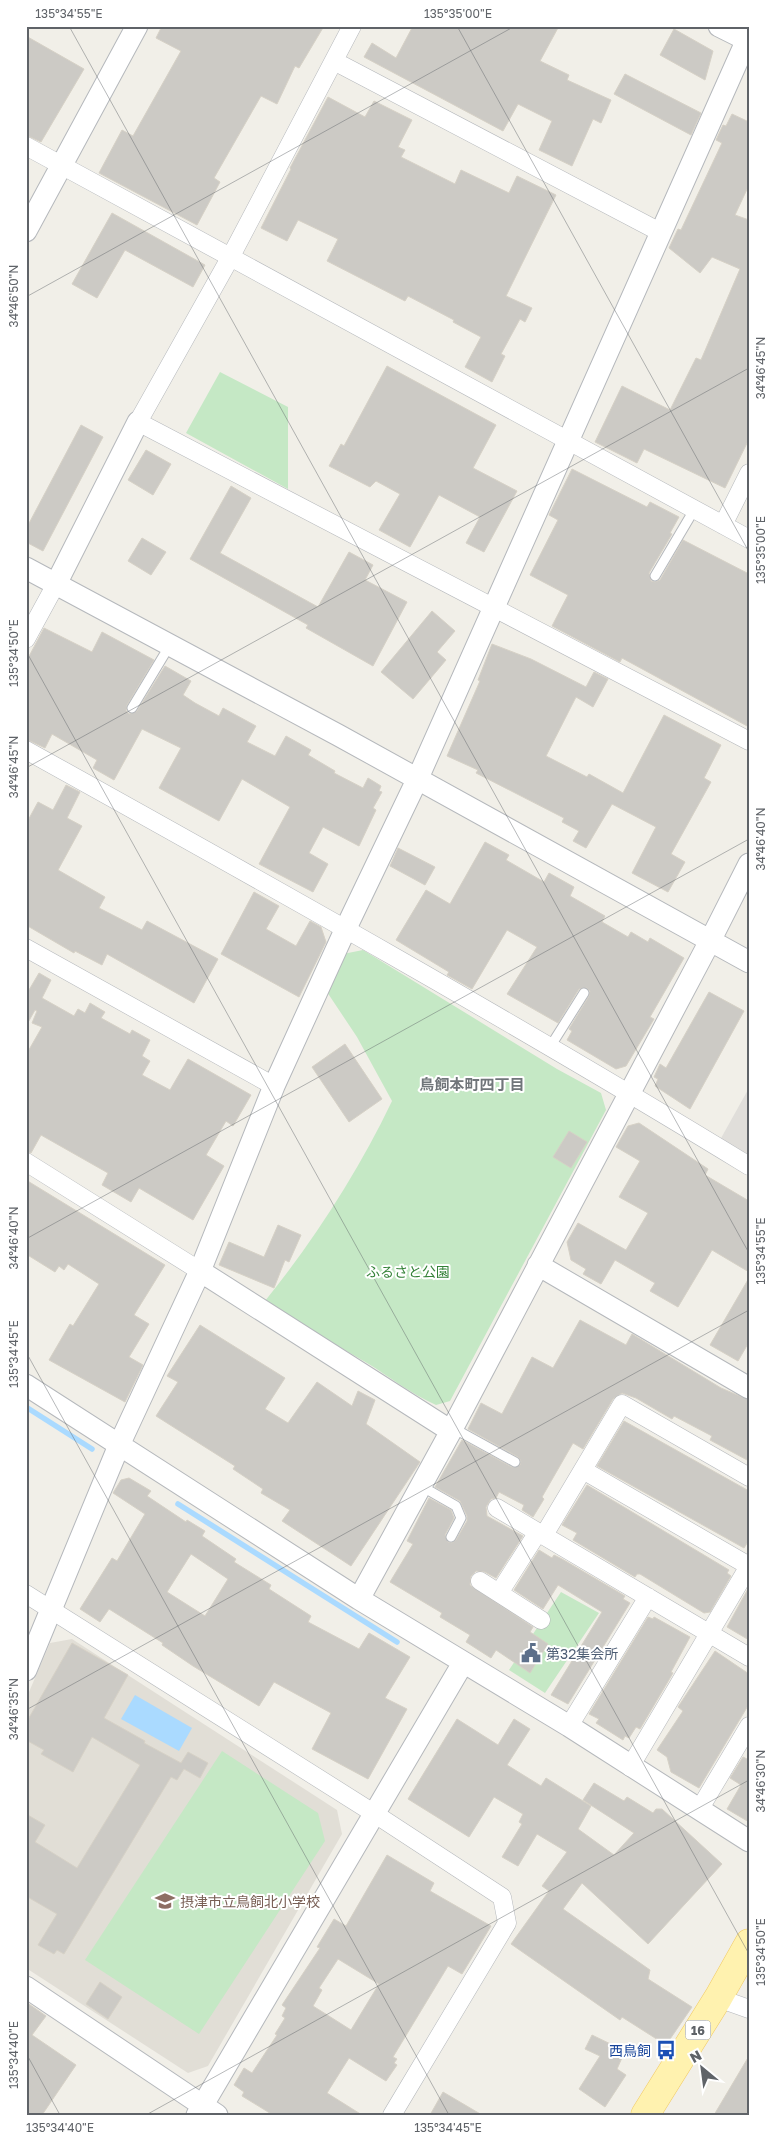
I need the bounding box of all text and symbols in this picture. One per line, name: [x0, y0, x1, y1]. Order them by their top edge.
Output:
text: 135°34'55"E: [35, 6, 103, 21]
text: 135°35'00"E: [424, 6, 492, 21]
text: 34°46'50"N: [6, 265, 21, 327]
text: 34°46'45"N: [753, 337, 768, 399]
text: 135°35'00"E: [753, 516, 768, 584]
text: 135°34'50"E: [6, 619, 21, 687]
text: 34°46'45"N: [6, 736, 21, 798]
text: 34°46'40"N: [753, 807, 768, 871]
district label: 鳥飼本町四丁目: [419, 1075, 525, 1093]
text: 34°46'40"N: [6, 1206, 21, 1270]
text: 135°34'55"E: [753, 1217, 768, 1285]
park label: ふるさと公園: [366, 1263, 450, 1280]
text: 135°34'45"E: [6, 1320, 21, 1388]
public building icon: 第32集会所: [520, 1642, 542, 1664]
place label: 第32集会所: [546, 1645, 618, 1662]
text: 34°46'35"N: [6, 1678, 21, 1740]
text: 34°46'30"N: [753, 1750, 768, 1812]
school or university icon: 摂津市立鳥飼北小学校: [154, 1890, 176, 1912]
place label: 摂津市立鳥飼北小学校: [180, 1893, 320, 1910]
text: 135°34'50"E: [753, 1918, 768, 1986]
road number: 16: [686, 2020, 710, 2040]
text: 135°34'40"E: [6, 2021, 21, 2089]
bus stop icon: 西鳥飼: [655, 2039, 677, 2061]
place label: 西鳥飼: [609, 2042, 651, 2059]
north arrow: [678, 2044, 728, 2094]
text: N: [687, 2046, 704, 2066]
text: 135°34'40"E: [26, 2120, 94, 2135]
text: 135°34'45"E: [414, 2120, 482, 2135]

